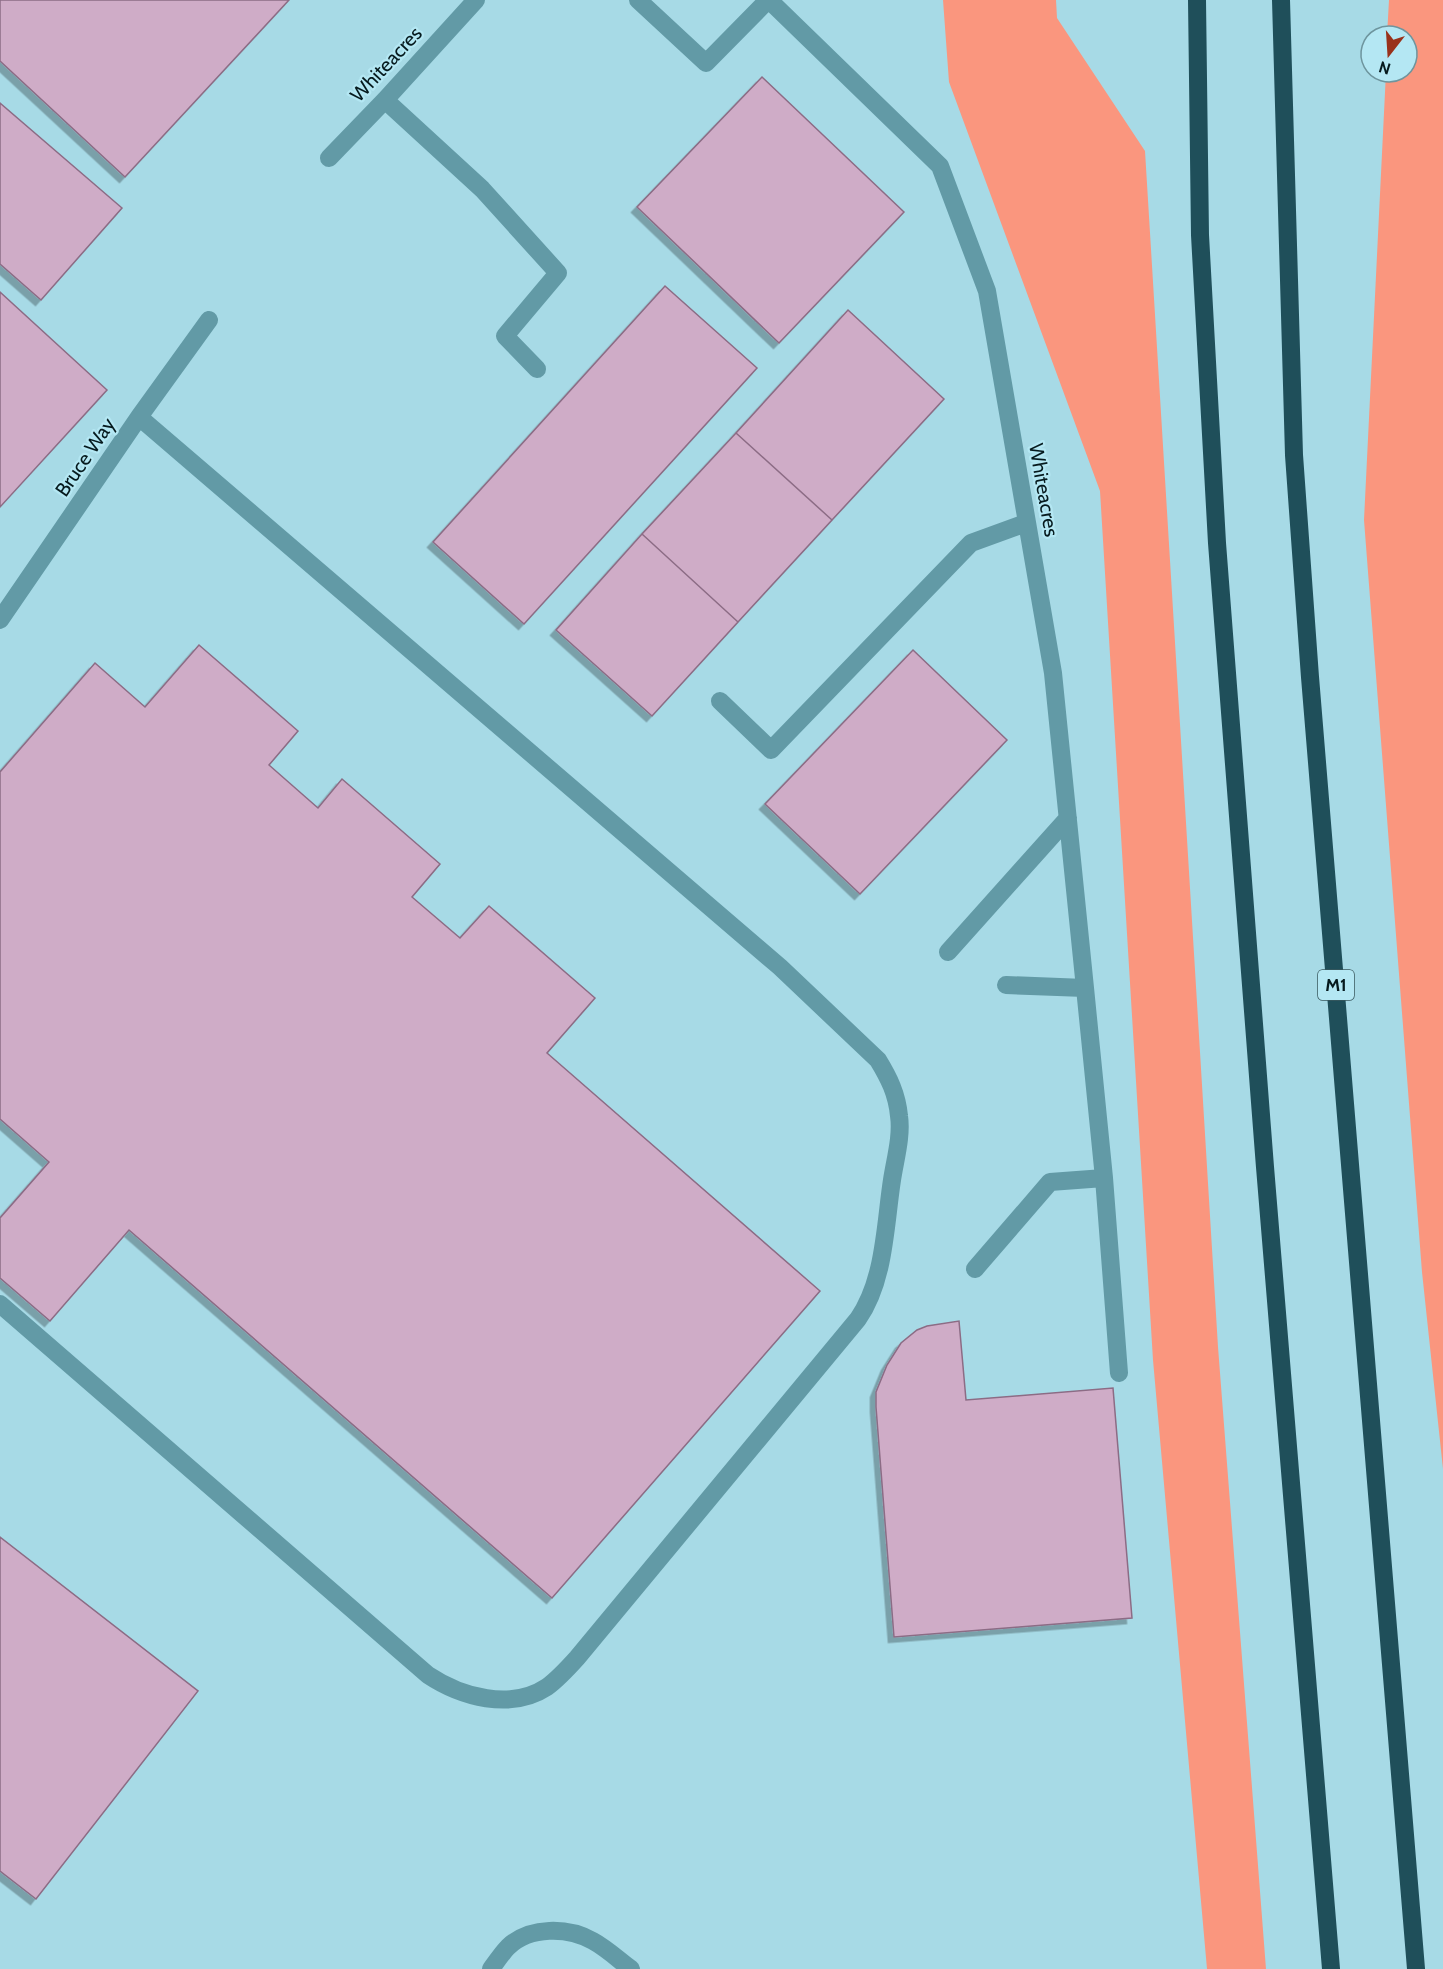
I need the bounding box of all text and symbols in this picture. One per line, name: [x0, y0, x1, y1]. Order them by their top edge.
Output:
street label: Whiteacres: [345, 21, 427, 107]
north arrow: [1359, 24, 1419, 84]
text: N: [1377, 57, 1393, 79]
street label: Bruce Way: [50, 413, 120, 501]
street label: Whiteacres: [1024, 442, 1064, 538]
road number: M1: [1318, 970, 1354, 1000]

